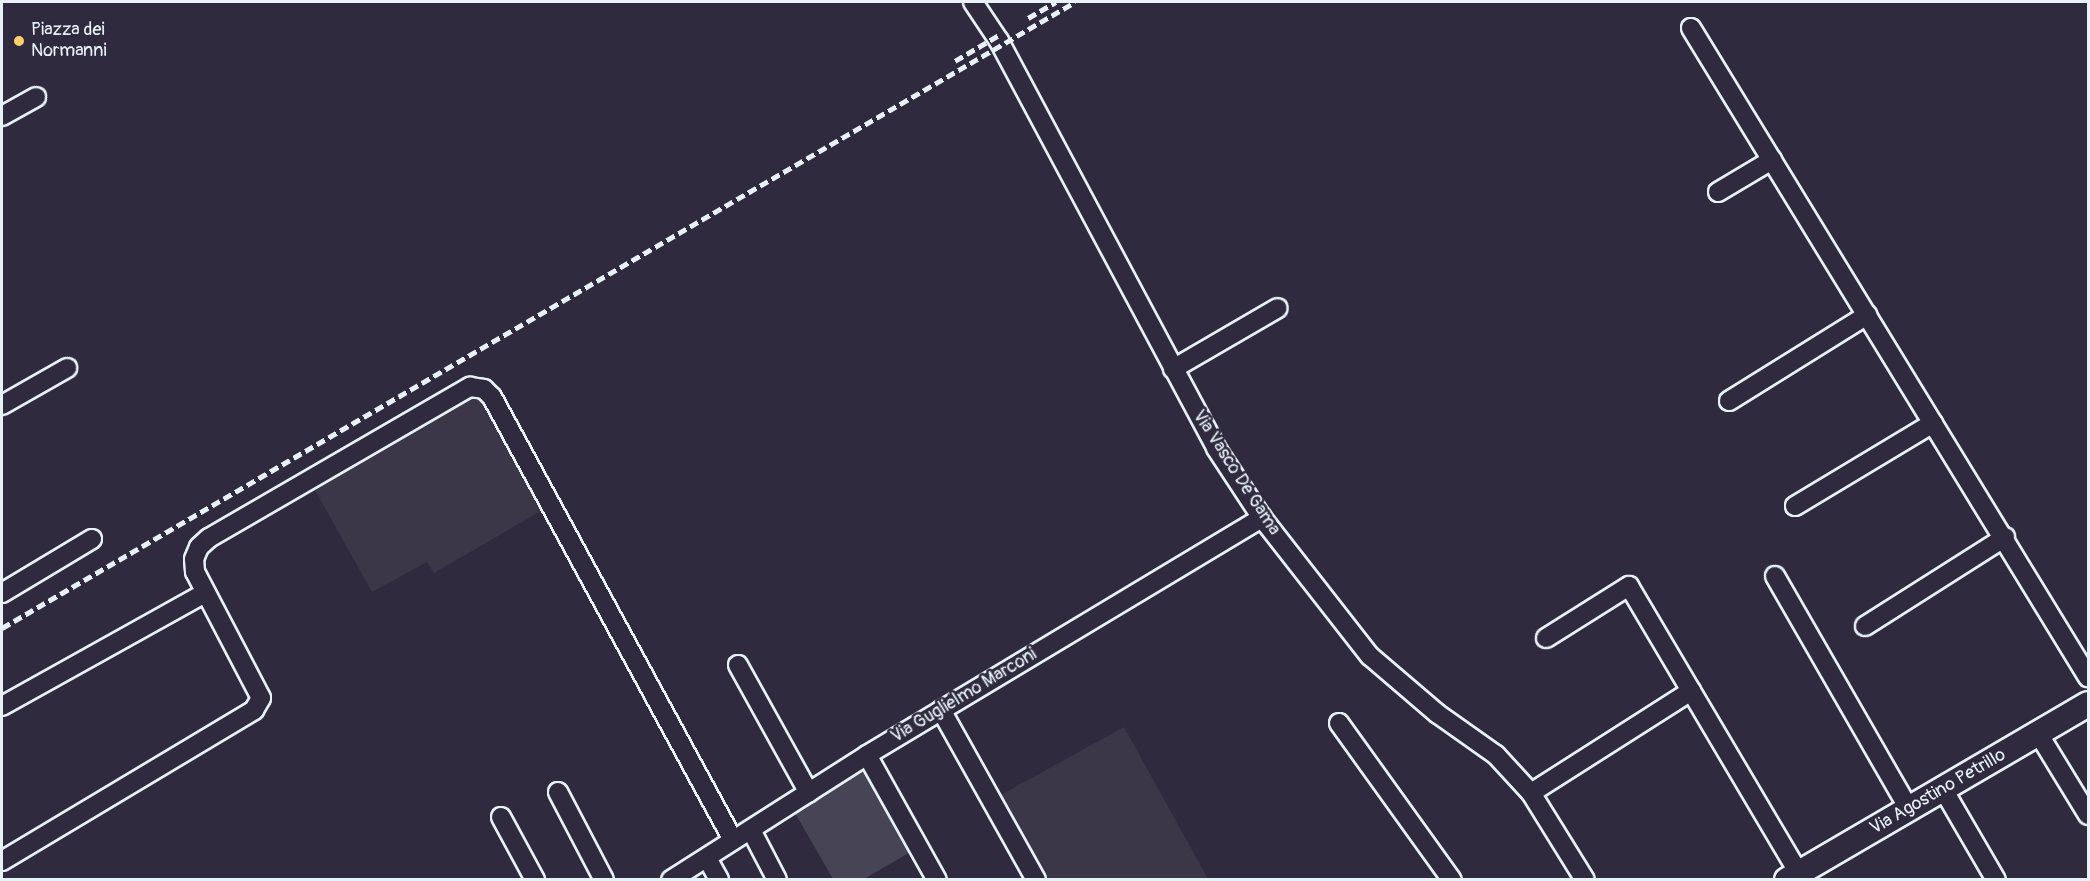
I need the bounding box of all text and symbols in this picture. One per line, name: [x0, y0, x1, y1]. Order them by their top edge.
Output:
place label: Piazza dei Normanni: [31, 20, 107, 63]
marker: Piazza dei Normanni: [12, 34, 26, 48]
street label: Via Vasco De Gama: [1187, 406, 1285, 540]
street label: Via Guglielmo Marconi: [887, 644, 1041, 748]
street label: Via Agostino Petrillo: [1866, 744, 2010, 840]

